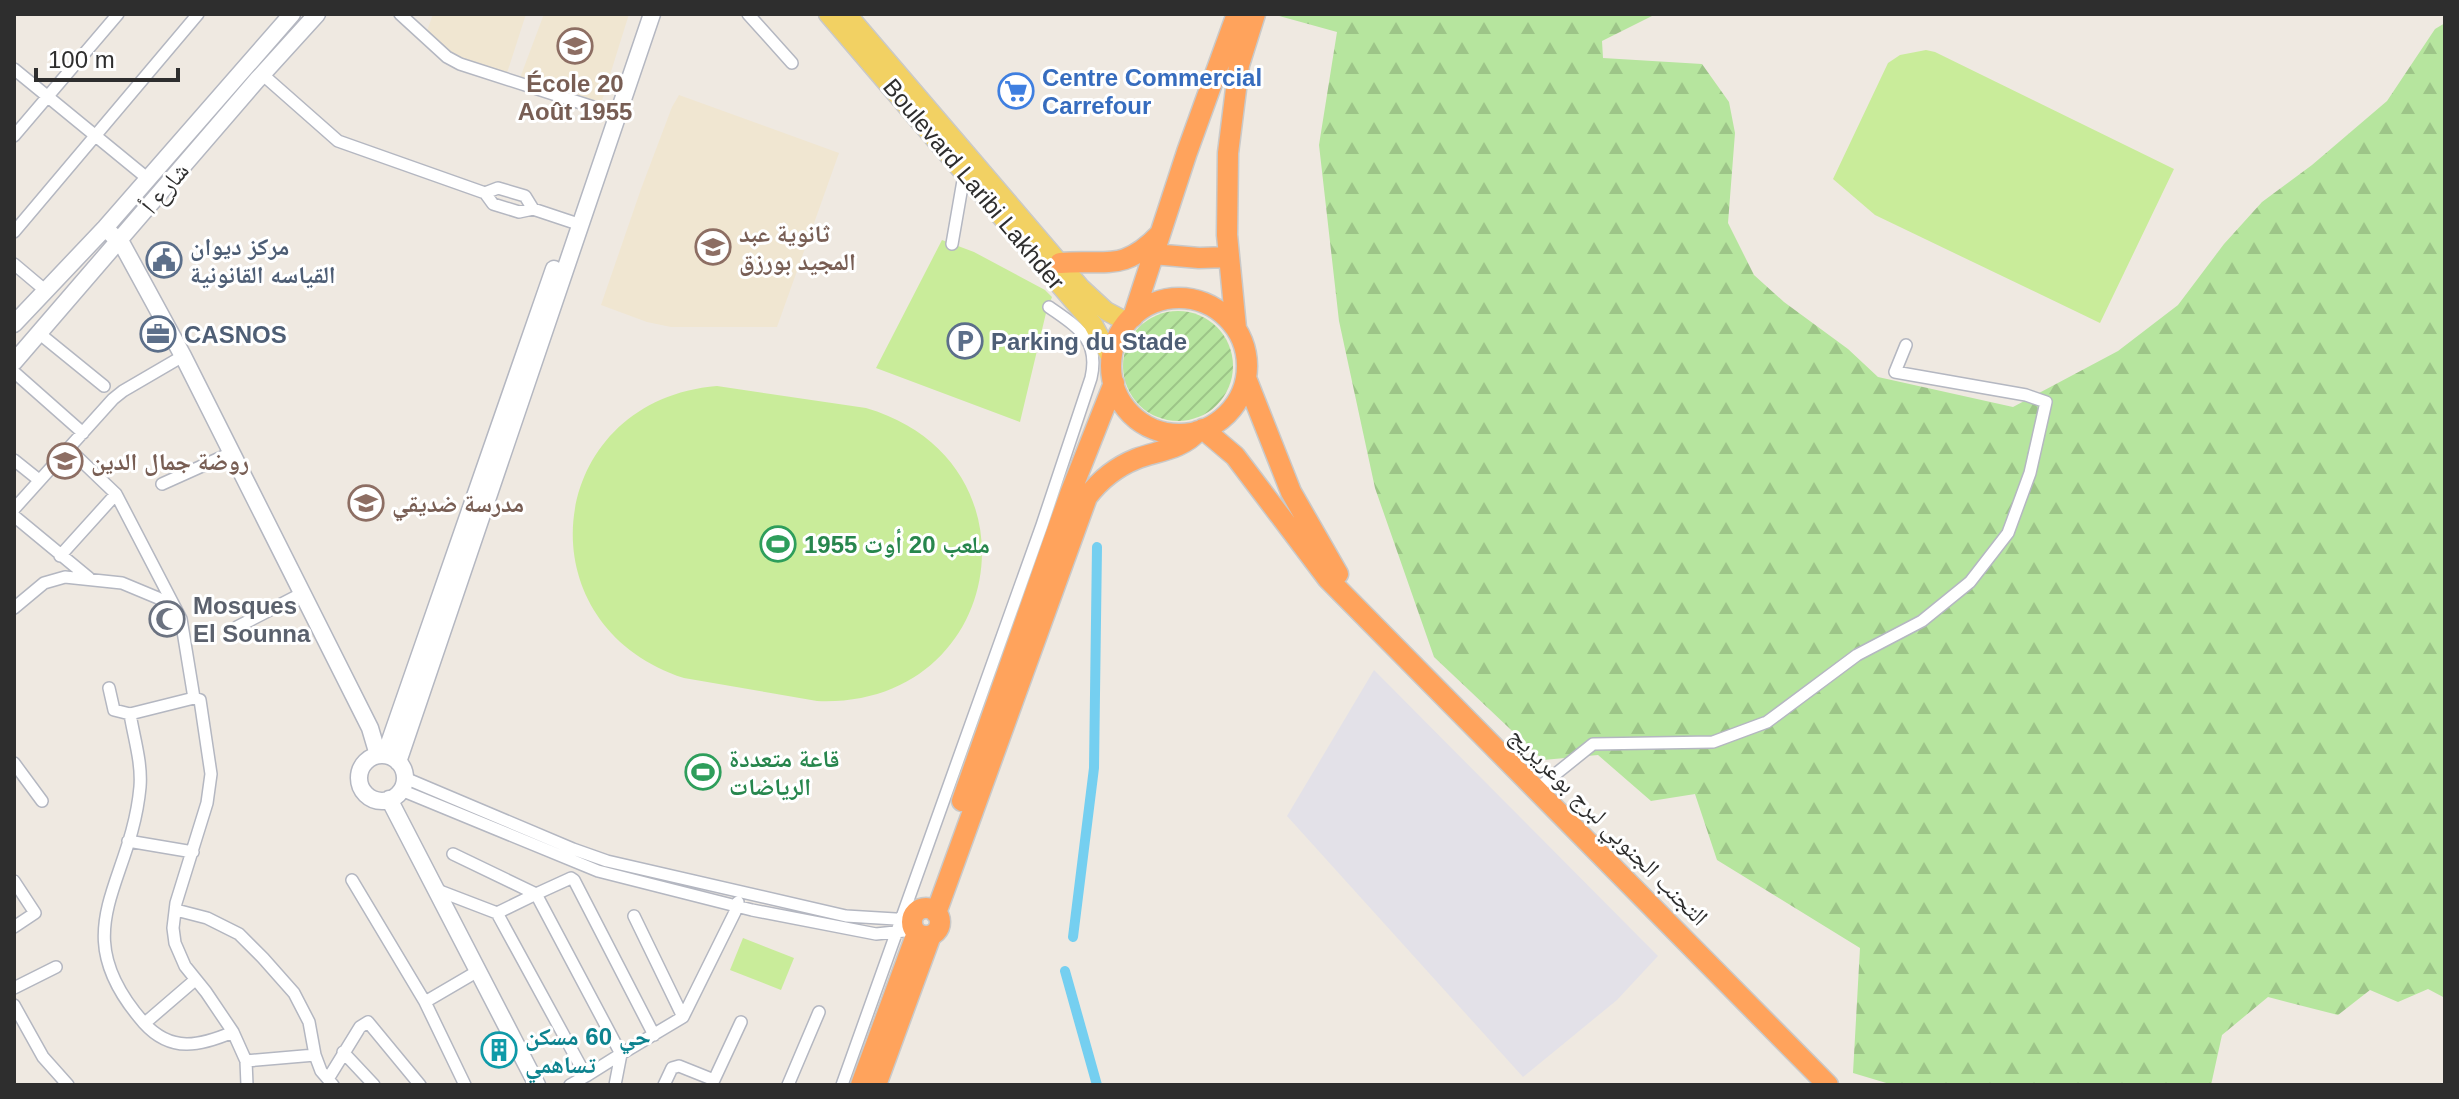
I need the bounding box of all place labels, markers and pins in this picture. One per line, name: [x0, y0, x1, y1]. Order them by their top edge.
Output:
school or university icon: École 20 Août 1955: [556, 27, 594, 65]
place label: Centre Commercial Carrefour: [1042, 64, 1262, 119]
place label: École 20 Août 1955: [518, 70, 632, 125]
supermarket icon: Centre Commercial Carrefour: [997, 72, 1035, 110]
place label: ثانوية عبد المجيد بورزق: [739, 220, 856, 276]
school or university icon: ثانوية عبد المجيد بورزق: [694, 228, 732, 266]
place label: مركز ديوان القياسه القانونية: [190, 233, 336, 288]
public building icon: مركز ديوان القياسه القانونية: [145, 241, 183, 279]
office icon: CASNOS: [139, 315, 177, 353]
place label: CASNOS: [184, 321, 287, 348]
parking icon: Parking du Stade: [946, 322, 984, 360]
place label: Parking du Stade: [991, 328, 1187, 355]
school or university icon: روضة جمال الدين: [46, 442, 84, 480]
place label: روضة جمال الدين: [91, 448, 249, 476]
school or university icon: مدرسة ضديقي: [347, 484, 385, 522]
place label: مدرسة ضديقي: [392, 490, 524, 522]
sports icon: ملعب 20 أوت 1955: [759, 525, 797, 563]
place label: ملعب 20 أوت 1955: [804, 528, 990, 558]
place label: Mosques El Sounna: [193, 592, 311, 647]
mosque icon: Mosques El Sounna: [148, 600, 186, 638]
place label: قاعة متعددة الرياضات: [729, 745, 839, 800]
sports icon: قاعة متعددة الرياضات: [684, 753, 722, 791]
place label: حي 60 مسكن تساهمي: [525, 1023, 651, 1083]
building icon: حي 60 مسكن تساهمي: [480, 1031, 518, 1069]

